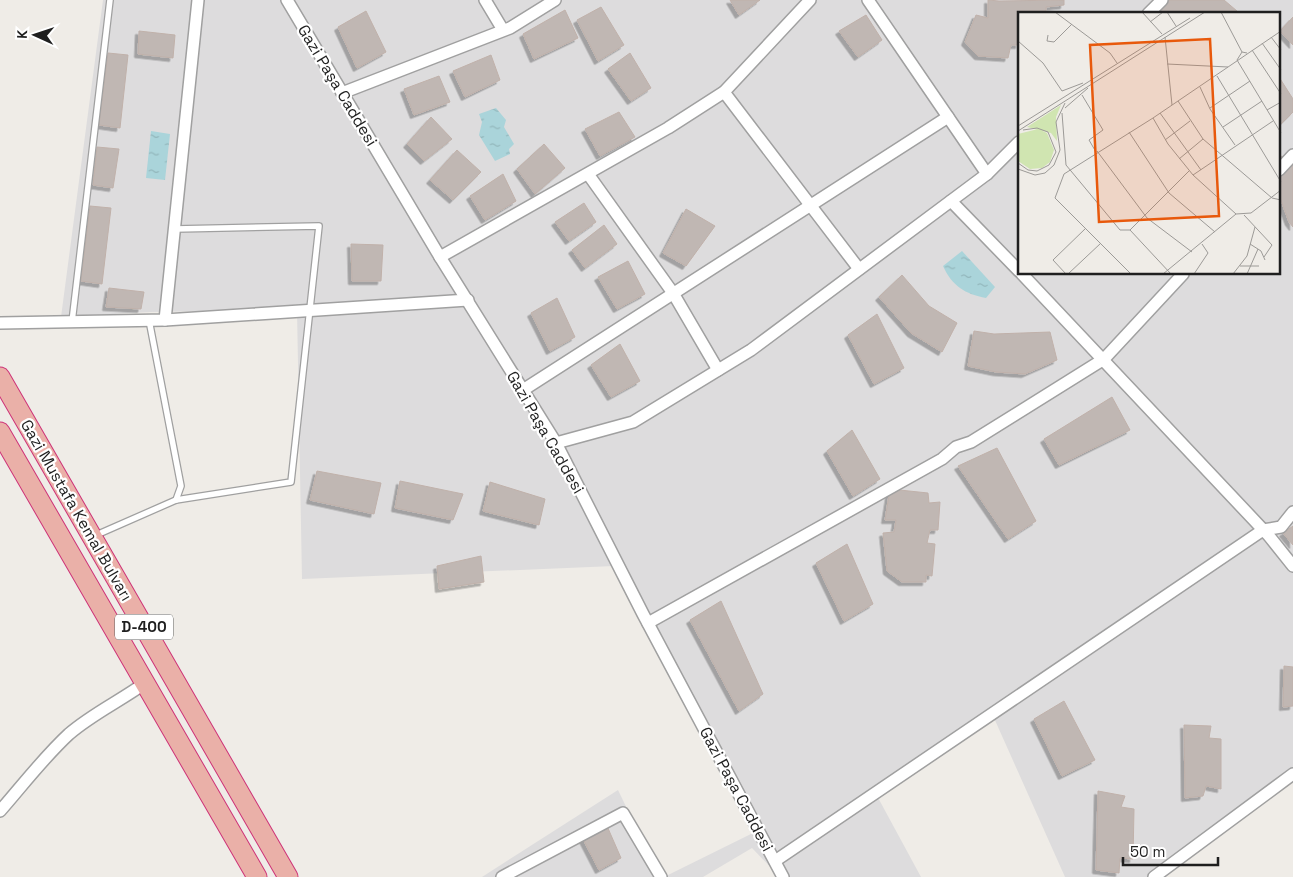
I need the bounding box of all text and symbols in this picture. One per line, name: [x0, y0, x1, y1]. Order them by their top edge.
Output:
north arrow: [10, 10, 60, 60]
inset map: [1018, 12, 1280, 275]
street label: Gazi Paşa Caddesi: [293, 21, 382, 150]
text: K: [13, 29, 31, 39]
street label: Gazi Paşa Caddesi: [502, 367, 589, 497]
street label: Gazi Mustafa Kemal Bulvarı: [16, 416, 137, 605]
road number: D-400: [115, 614, 173, 640]
street label: Gazi Paşa Caddesi: [695, 723, 778, 855]
scale bar: [1123, 834, 1218, 866]
text: 50 m: [1130, 842, 1165, 861]

